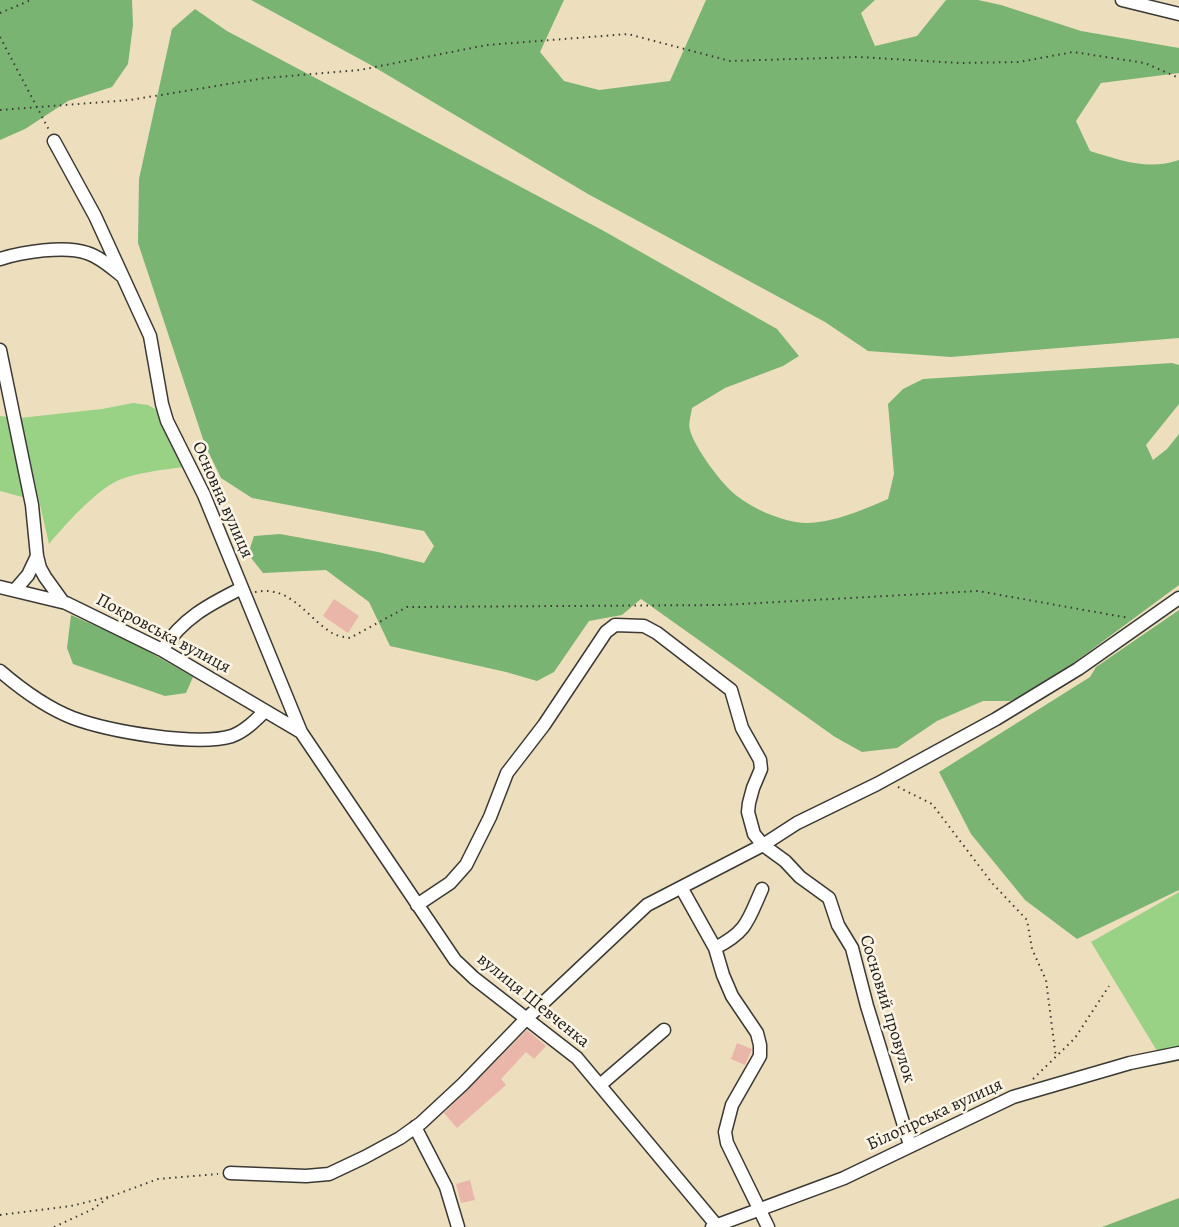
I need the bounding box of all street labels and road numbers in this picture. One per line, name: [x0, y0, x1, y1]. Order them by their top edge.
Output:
street label: Основна вулиця: [187, 438, 257, 562]
street label: Покровська вулиця: [92, 589, 234, 679]
street label: Сосновий провулок: [854, 932, 920, 1086]
street label: вулиця Шевченка: [472, 949, 594, 1053]
street label: Білогірська вулиця: [864, 1074, 1006, 1156]

